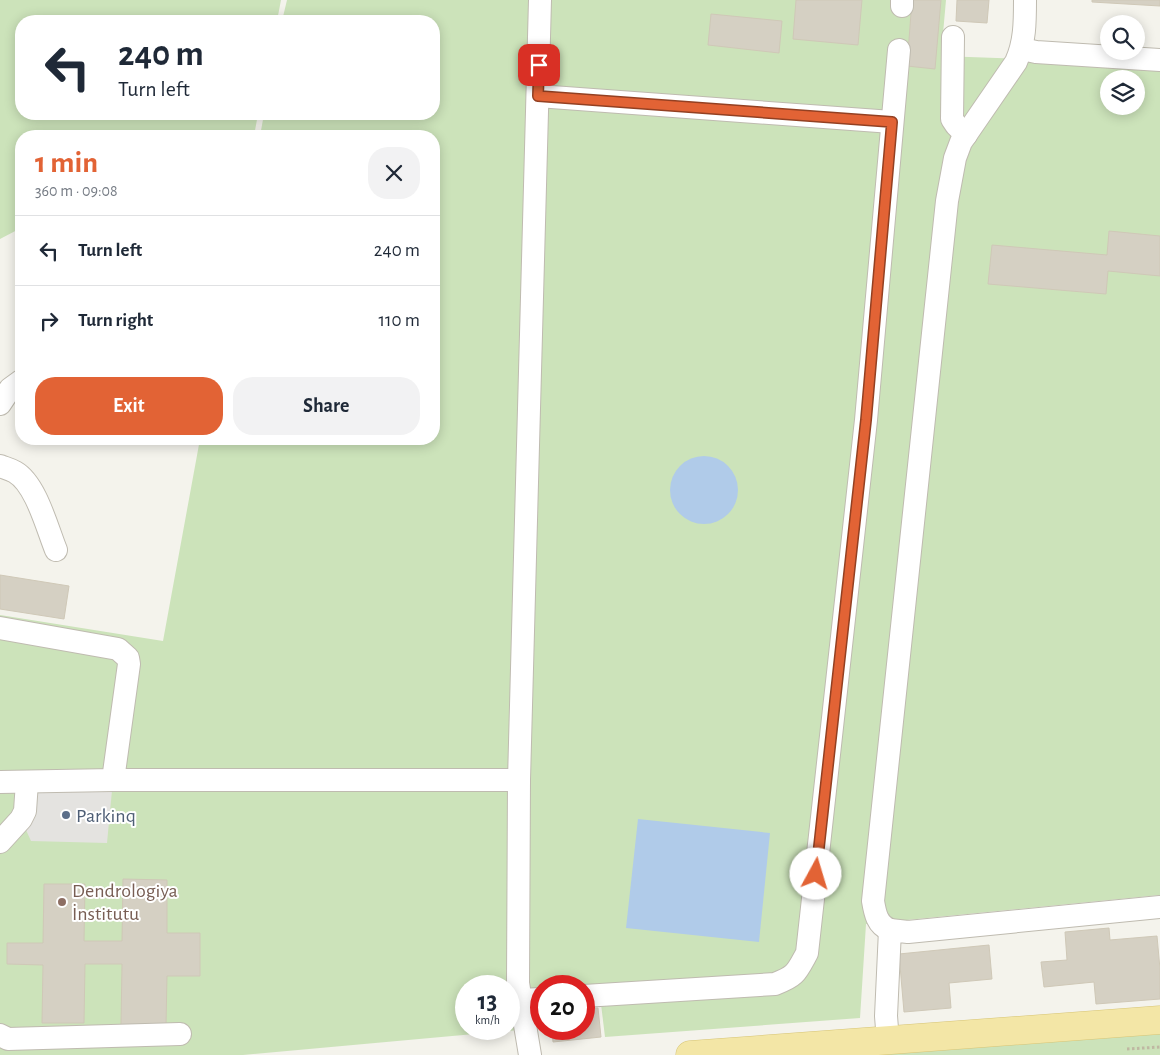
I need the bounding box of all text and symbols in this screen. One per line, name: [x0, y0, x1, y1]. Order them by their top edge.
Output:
map controls: [1100, 15, 1145, 115]
button: search: [1100, 15, 1145, 60]
icon: left: [35, 35, 100, 100]
text: 240 m: [118, 37, 204, 72]
pin: [518, 44, 560, 86]
icon: arrive: [525, 51, 553, 79]
button: layers: [1100, 70, 1145, 115]
text: Turn left: [118, 78, 190, 100]
button: close: [368, 147, 420, 199]
text: 1 min: [35, 148, 98, 178]
text: 360 m · 09:08: [35, 183, 118, 199]
icon: left: [35, 237, 63, 265]
text: Turn left: [78, 241, 142, 260]
text: 240 m: [374, 241, 420, 260]
icon: right: [35, 307, 63, 335]
text: Turn right: [78, 311, 153, 330]
text: 110 m: [379, 311, 420, 330]
button: Exit: [35, 377, 223, 435]
button: Share: [233, 377, 420, 435]
place label: Parkinq: [76, 806, 136, 826]
marker: Parkinq: [60, 809, 72, 821]
position arrow: [789, 847, 841, 899]
place label: Dendrologiya İnstitutu: [72, 881, 178, 924]
marker: Dendrologiya İnstitutu: [56, 896, 68, 908]
speed limit sign: 20: [530, 975, 595, 1040]
text: 13: [478, 989, 497, 1014]
text: km/h: [475, 1014, 500, 1026]

